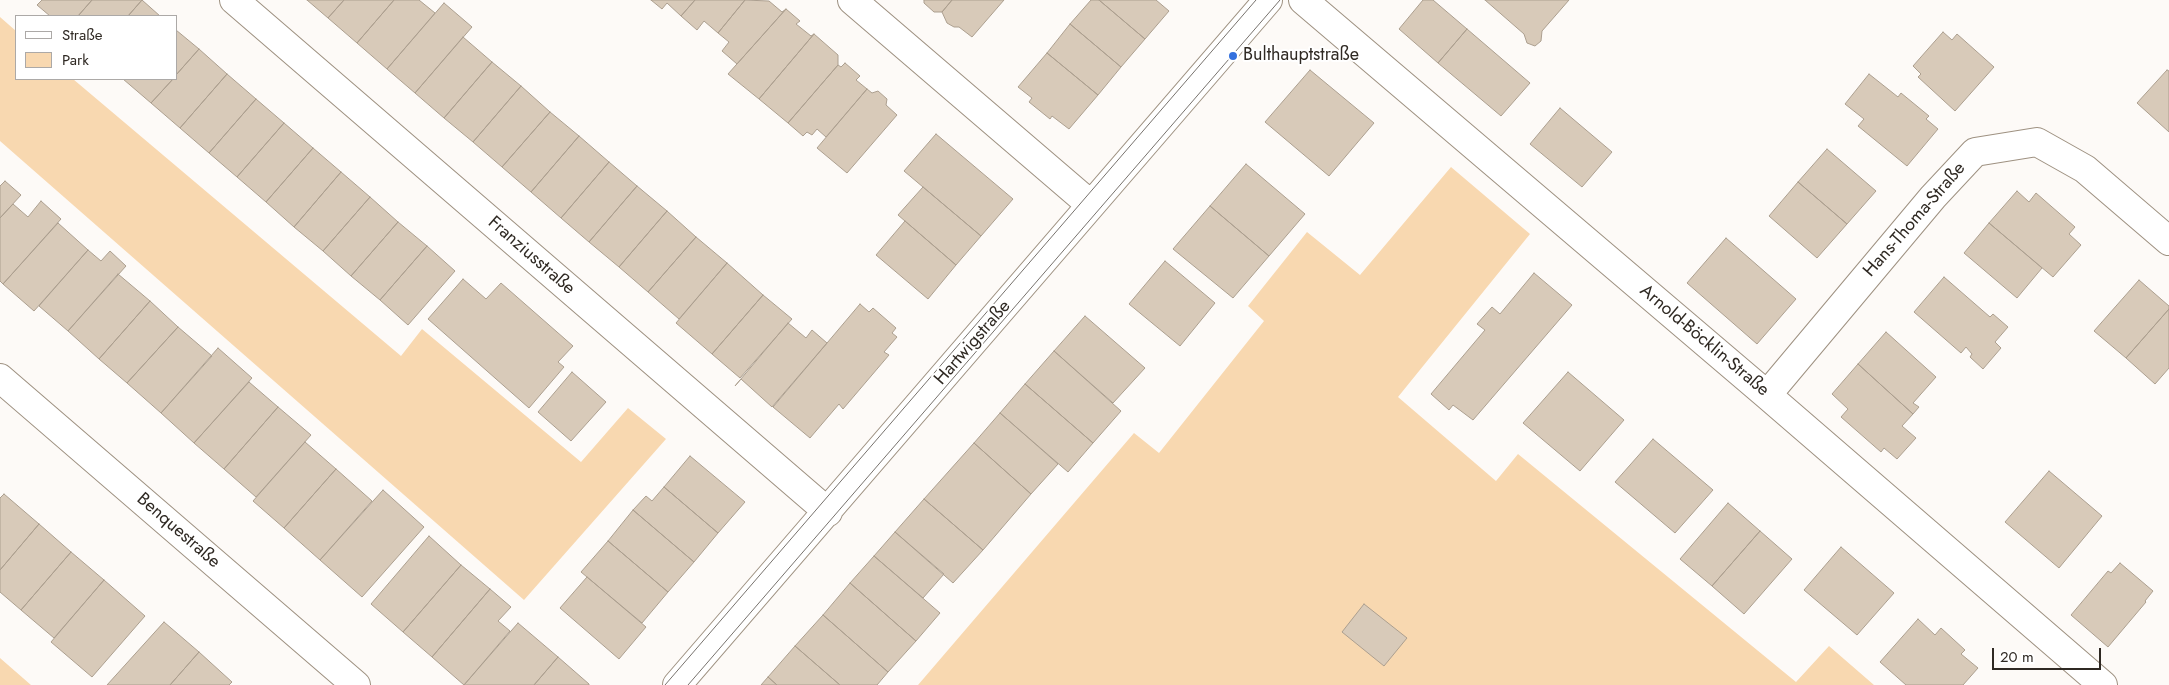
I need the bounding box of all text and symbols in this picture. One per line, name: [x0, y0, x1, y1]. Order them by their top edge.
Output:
legend: [15, 15, 178, 80]
text: Straße: [62, 24, 102, 46]
place label: Bulthauptstraße: [1243, 45, 1359, 67]
text: Park: [62, 49, 89, 71]
marker: Bulthauptstraße: [1227, 50, 1239, 62]
street label: Hans-Thoma-Straße: [1859, 158, 1971, 282]
street label: Franziusstraße: [483, 212, 579, 300]
street label: Arnold-Böcklin-Straße: [1635, 281, 1773, 401]
street label: Hartwigstraße: [930, 296, 1016, 390]
street label: Benquestraße: [132, 489, 224, 573]
scale bar: [1994, 638, 2103, 670]
text: 20 m: [2000, 646, 2034, 668]

